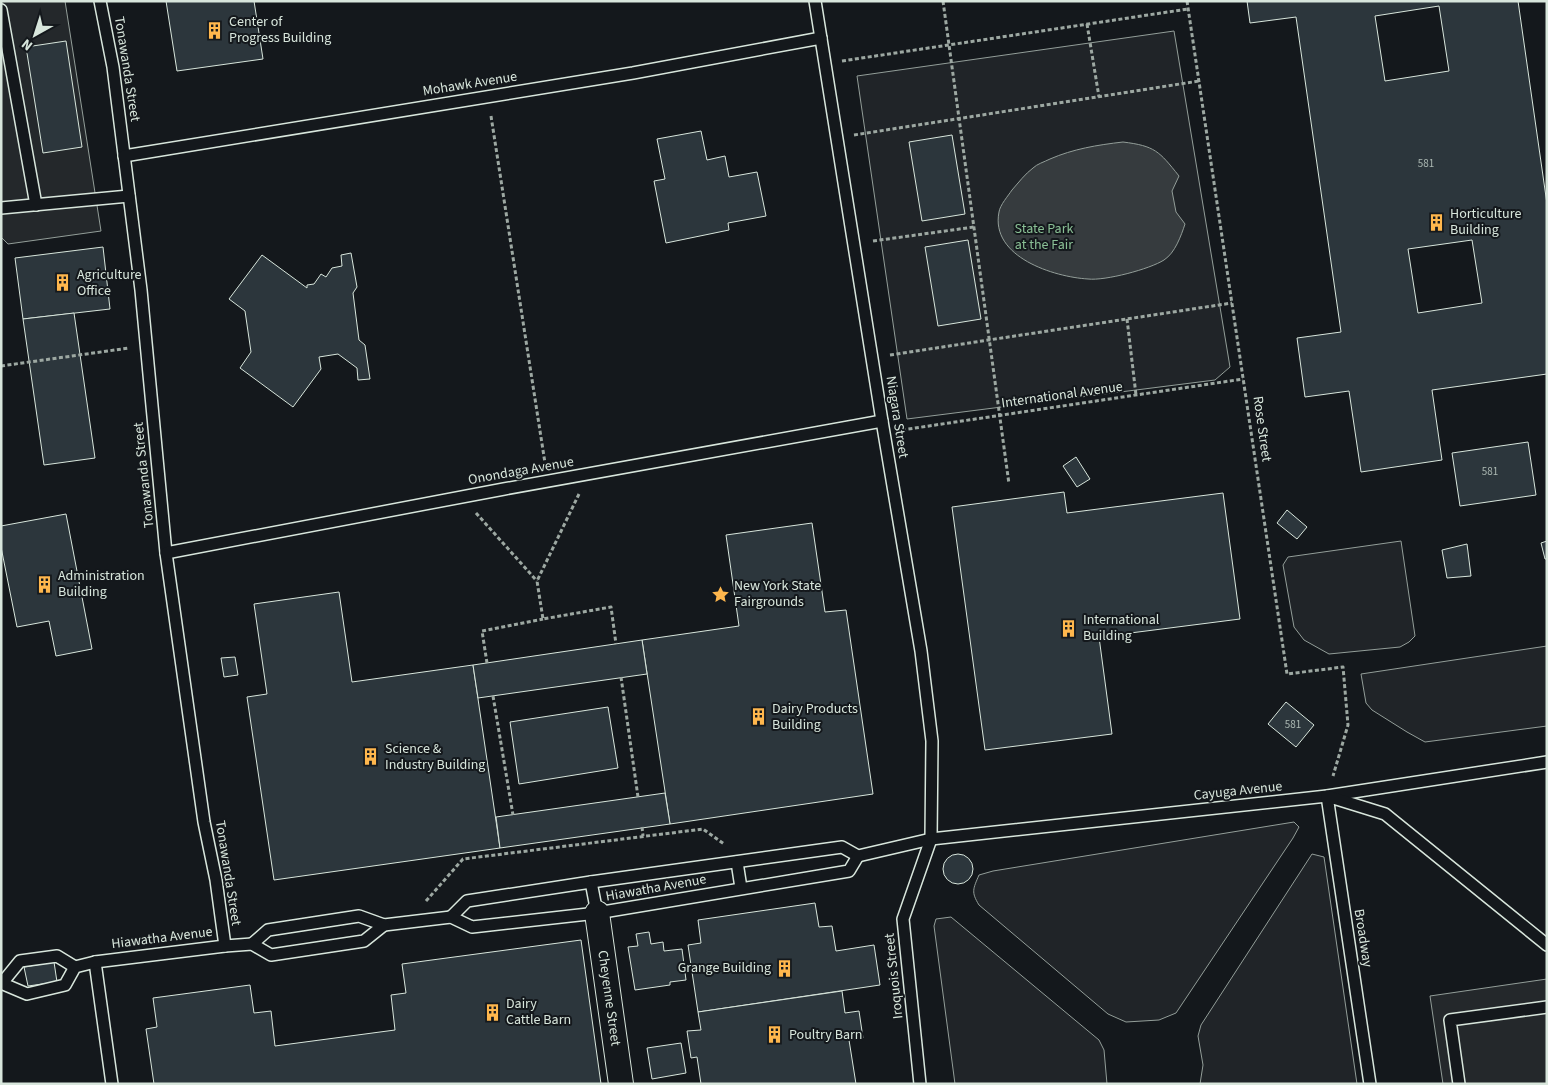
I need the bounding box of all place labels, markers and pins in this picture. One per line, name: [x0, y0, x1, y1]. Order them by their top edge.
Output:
place label: Center of Progress Building: [229, 12, 331, 48]
building icon: Center of Progress Building: [205, 20, 225, 40]
place label: Horticulture Building: [1450, 204, 1521, 240]
building icon: Horticulture Building: [1426, 212, 1446, 232]
place label: Agriculture Office: [77, 265, 142, 301]
building icon: Agriculture Office: [53, 273, 73, 293]
place label: Administration Building: [58, 566, 145, 602]
building icon: Administration Building: [34, 574, 54, 594]
place label: New York State Fairgrounds: [734, 576, 821, 612]
place icon: New York State Fairgrounds: [710, 584, 730, 604]
place label: International Building: [1083, 610, 1160, 646]
building icon: International Building: [1059, 618, 1079, 638]
place label: Dairy Products Building: [772, 699, 858, 735]
building icon: Dairy Products Building: [748, 707, 768, 727]
place label: Science & Industry Building: [385, 739, 485, 775]
building icon: Science & Industry Building: [361, 747, 381, 767]
place label: Grange Building: [678, 958, 771, 978]
building icon: Grange Building: [775, 958, 795, 978]
place label: Dairy Cattle Barn: [506, 994, 571, 1030]
building icon: Dairy Cattle Barn: [482, 1002, 502, 1022]
building icon: Poultry Barn: [765, 1025, 785, 1045]
place label: Poultry Barn: [789, 1025, 862, 1045]

